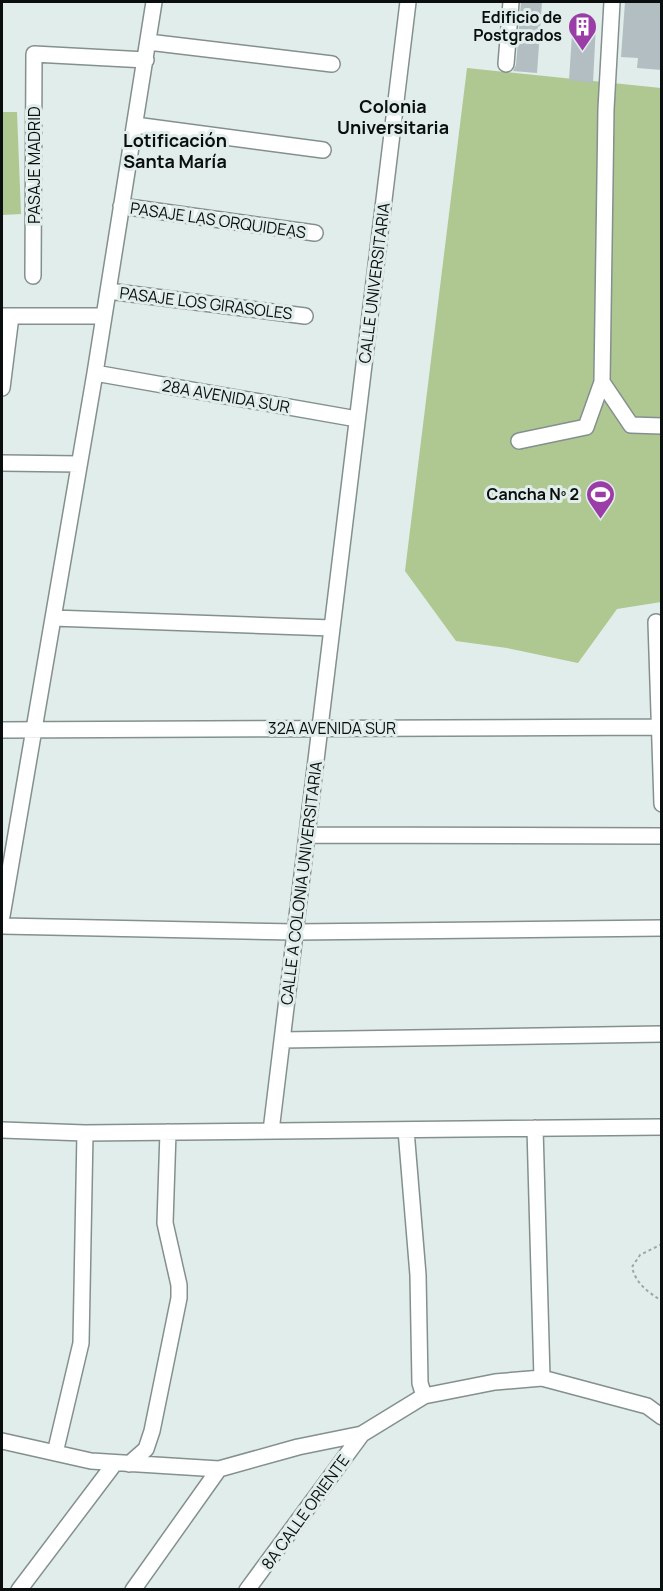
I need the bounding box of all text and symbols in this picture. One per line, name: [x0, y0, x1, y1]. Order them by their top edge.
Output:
place label: Edificio de Postgrados: [473, 6, 562, 46]
building icon: Edificio de Postgrados: [567, 10, 599, 52]
district label: Colonia Universitaria: [337, 94, 449, 139]
street label: PASAJE MADRID: [23, 106, 45, 224]
district label: Lotificación Santa María: [123, 128, 227, 173]
street label: PASAJE LAS ORQUIDEAS: [129, 197, 307, 243]
street label: CALLE UNIVERSITARIA: [353, 201, 395, 365]
street label: PASAJE LOS GIRASOLES: [118, 281, 294, 325]
street label: 28A AVENIDA SUR: [160, 374, 292, 418]
sports icon: Cancha Nº 2: [584, 478, 616, 520]
place label: Cancha Nº 2: [487, 483, 579, 505]
street label: 32A AVENIDA SUR: [268, 717, 396, 739]
street label: CALLE A COLONIA UNIVERSITARIA: [275, 760, 327, 1006]
street label: 8A CALLE ORIENTE: [256, 1450, 354, 1574]

